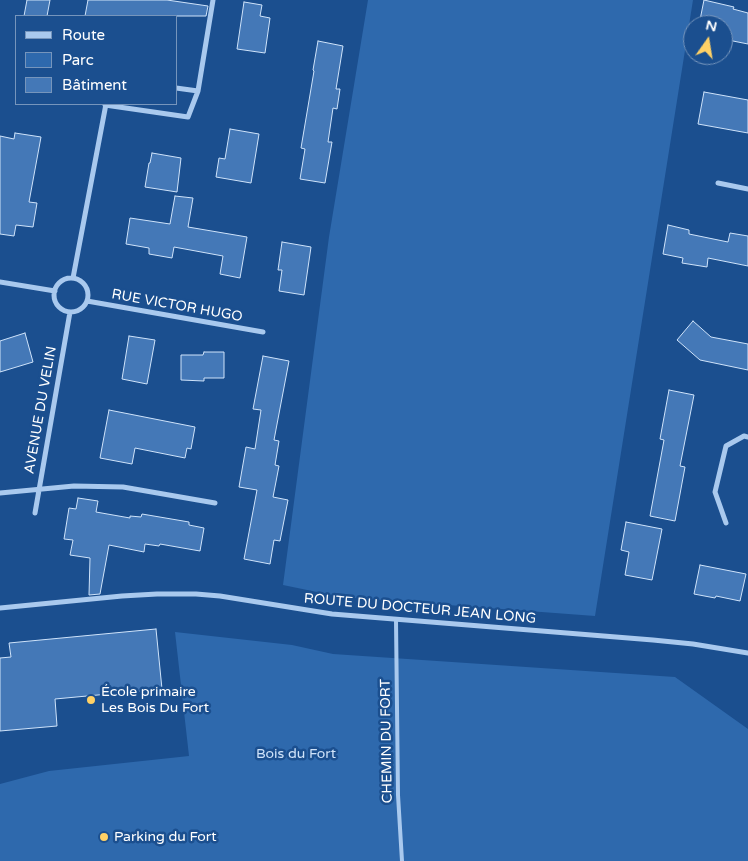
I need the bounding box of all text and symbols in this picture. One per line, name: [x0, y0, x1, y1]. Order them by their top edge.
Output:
legend: [15, 15, 178, 105]
north arrow: [683, 15, 733, 65]
text: N: [704, 16, 719, 35]
text: Route: [62, 26, 105, 44]
text: Parc: [62, 51, 94, 69]
text: Bâtiment: [62, 76, 127, 94]
street label: RUE VICTOR HUGO: [110, 286, 244, 326]
street label: AVENUE DU VELIN: [21, 345, 61, 475]
street label: ROUTE DU DOCTEUR JEAN LONG: [303, 590, 537, 628]
street label: CHEMIN DU FORT: [378, 679, 396, 803]
place label: École primaire Les Bois Du Fort: [101, 684, 209, 716]
marker: École primaire Les Bois Du Fort: [85, 694, 97, 706]
park label: Bois du Fort: [256, 746, 336, 762]
place label: Parking du Fort: [114, 829, 217, 845]
marker: Parking du Fort: [98, 831, 110, 843]

